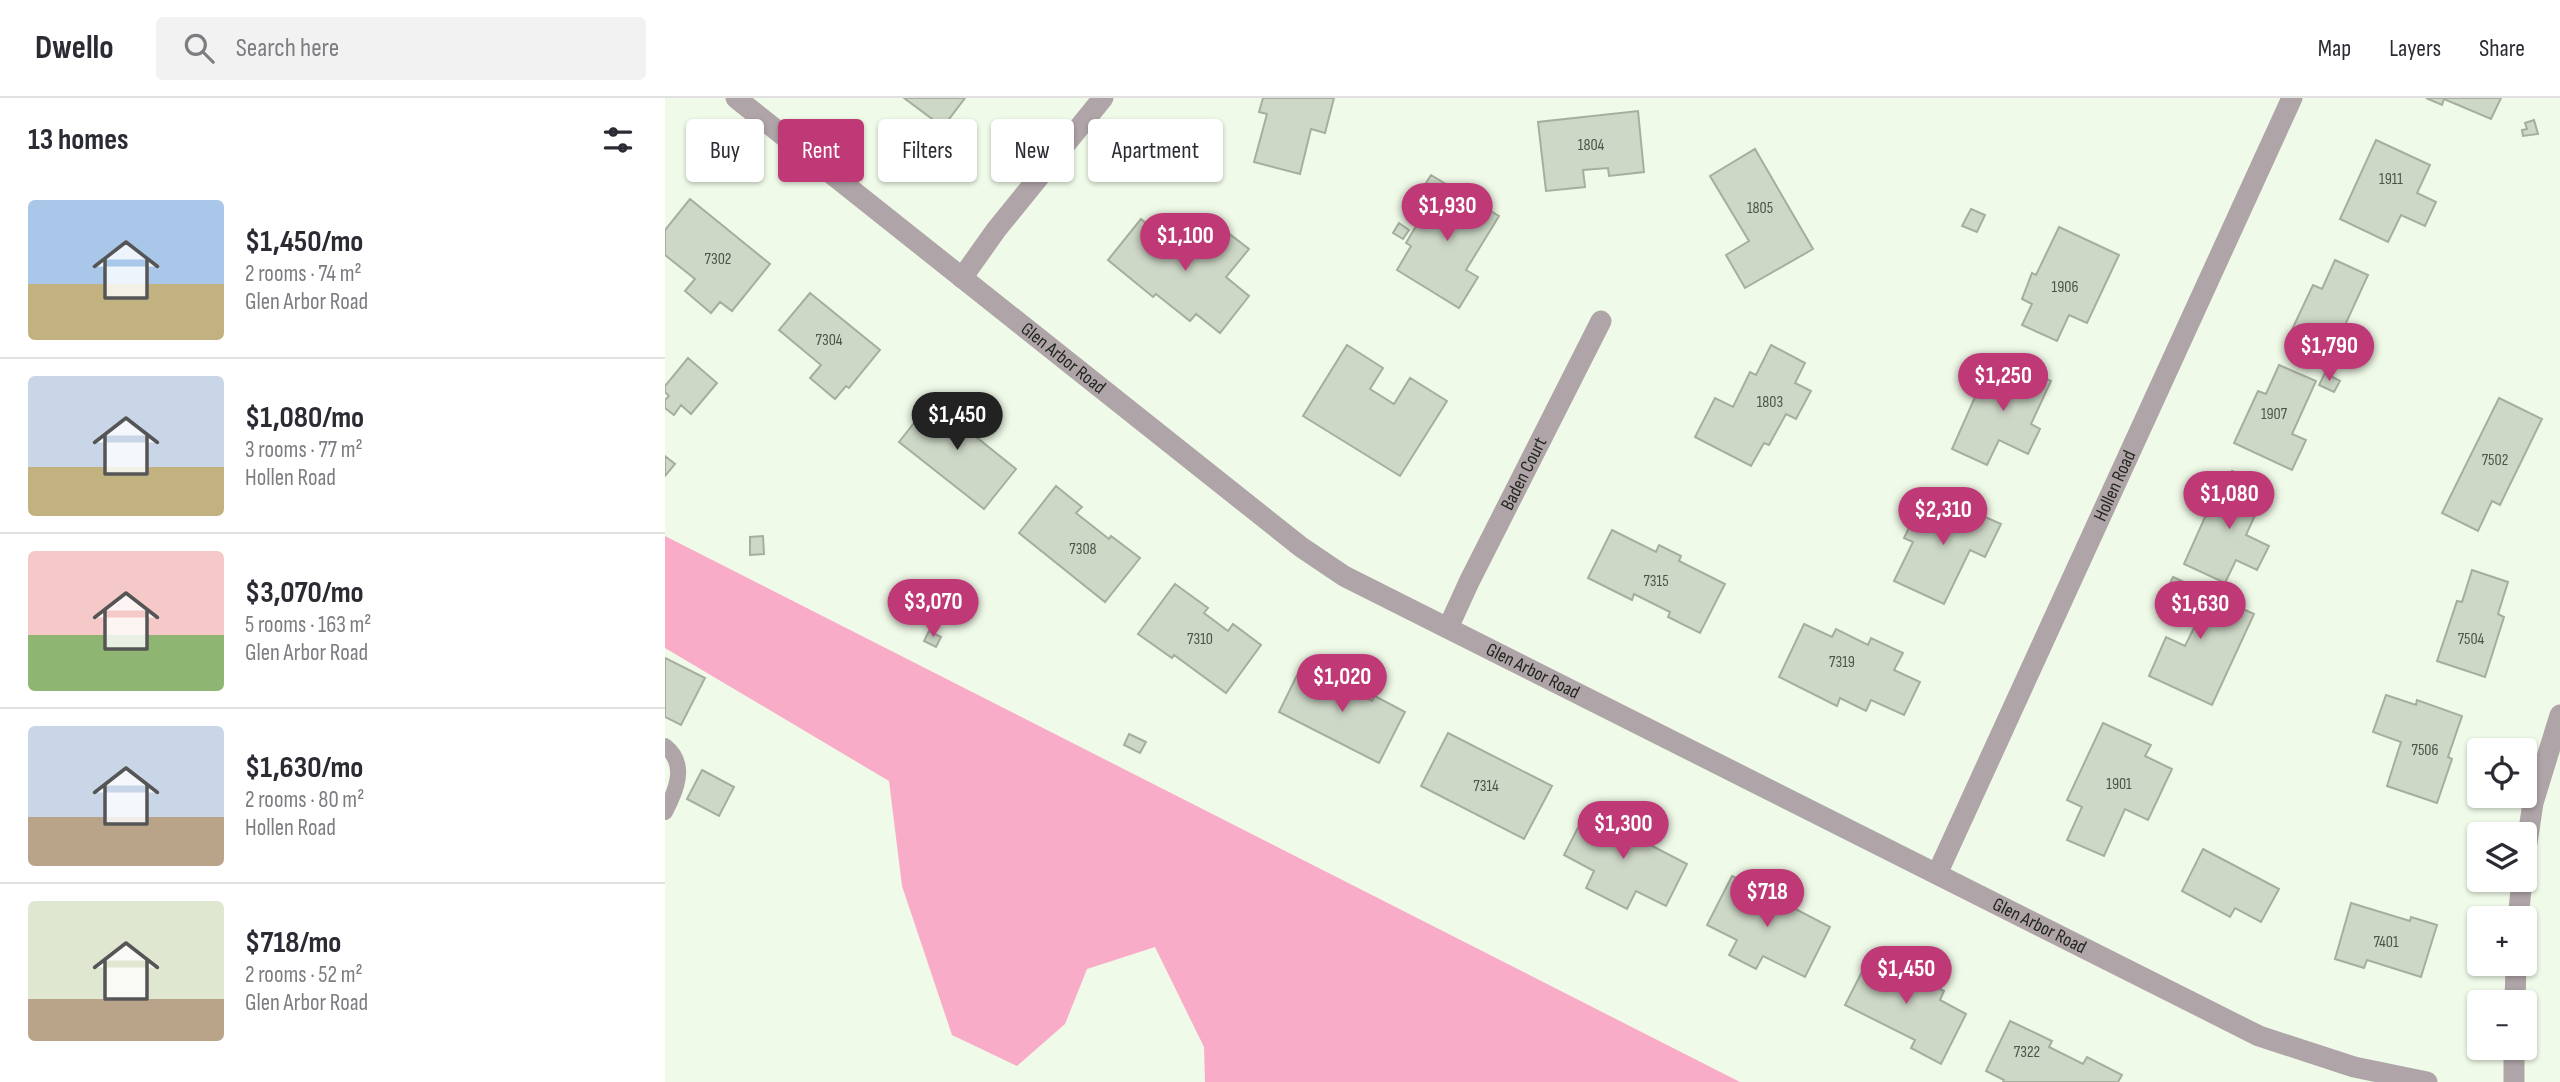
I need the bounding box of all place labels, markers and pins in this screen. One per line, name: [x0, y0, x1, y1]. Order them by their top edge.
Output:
pin: $1,930: [1390, 184, 1504, 243]
pin: $1,100: [1128, 214, 1242, 273]
pin: $1,790: [2272, 324, 2386, 383]
pin: $1,250: [1946, 354, 2060, 413]
pin: $1,450: [900, 392, 1014, 452]
pin: $1,080: [2172, 472, 2286, 531]
pin: $2,310: [1886, 488, 2000, 547]
pin: $3,070: [876, 580, 990, 639]
pin: $1,630: [2143, 582, 2257, 641]
pin: $1,020: [1285, 654, 1399, 714]
pin: $1,300: [1566, 802, 1680, 861]
pin: $718: [1726, 870, 1808, 929]
pin: $1,450: [1849, 946, 1963, 1006]

